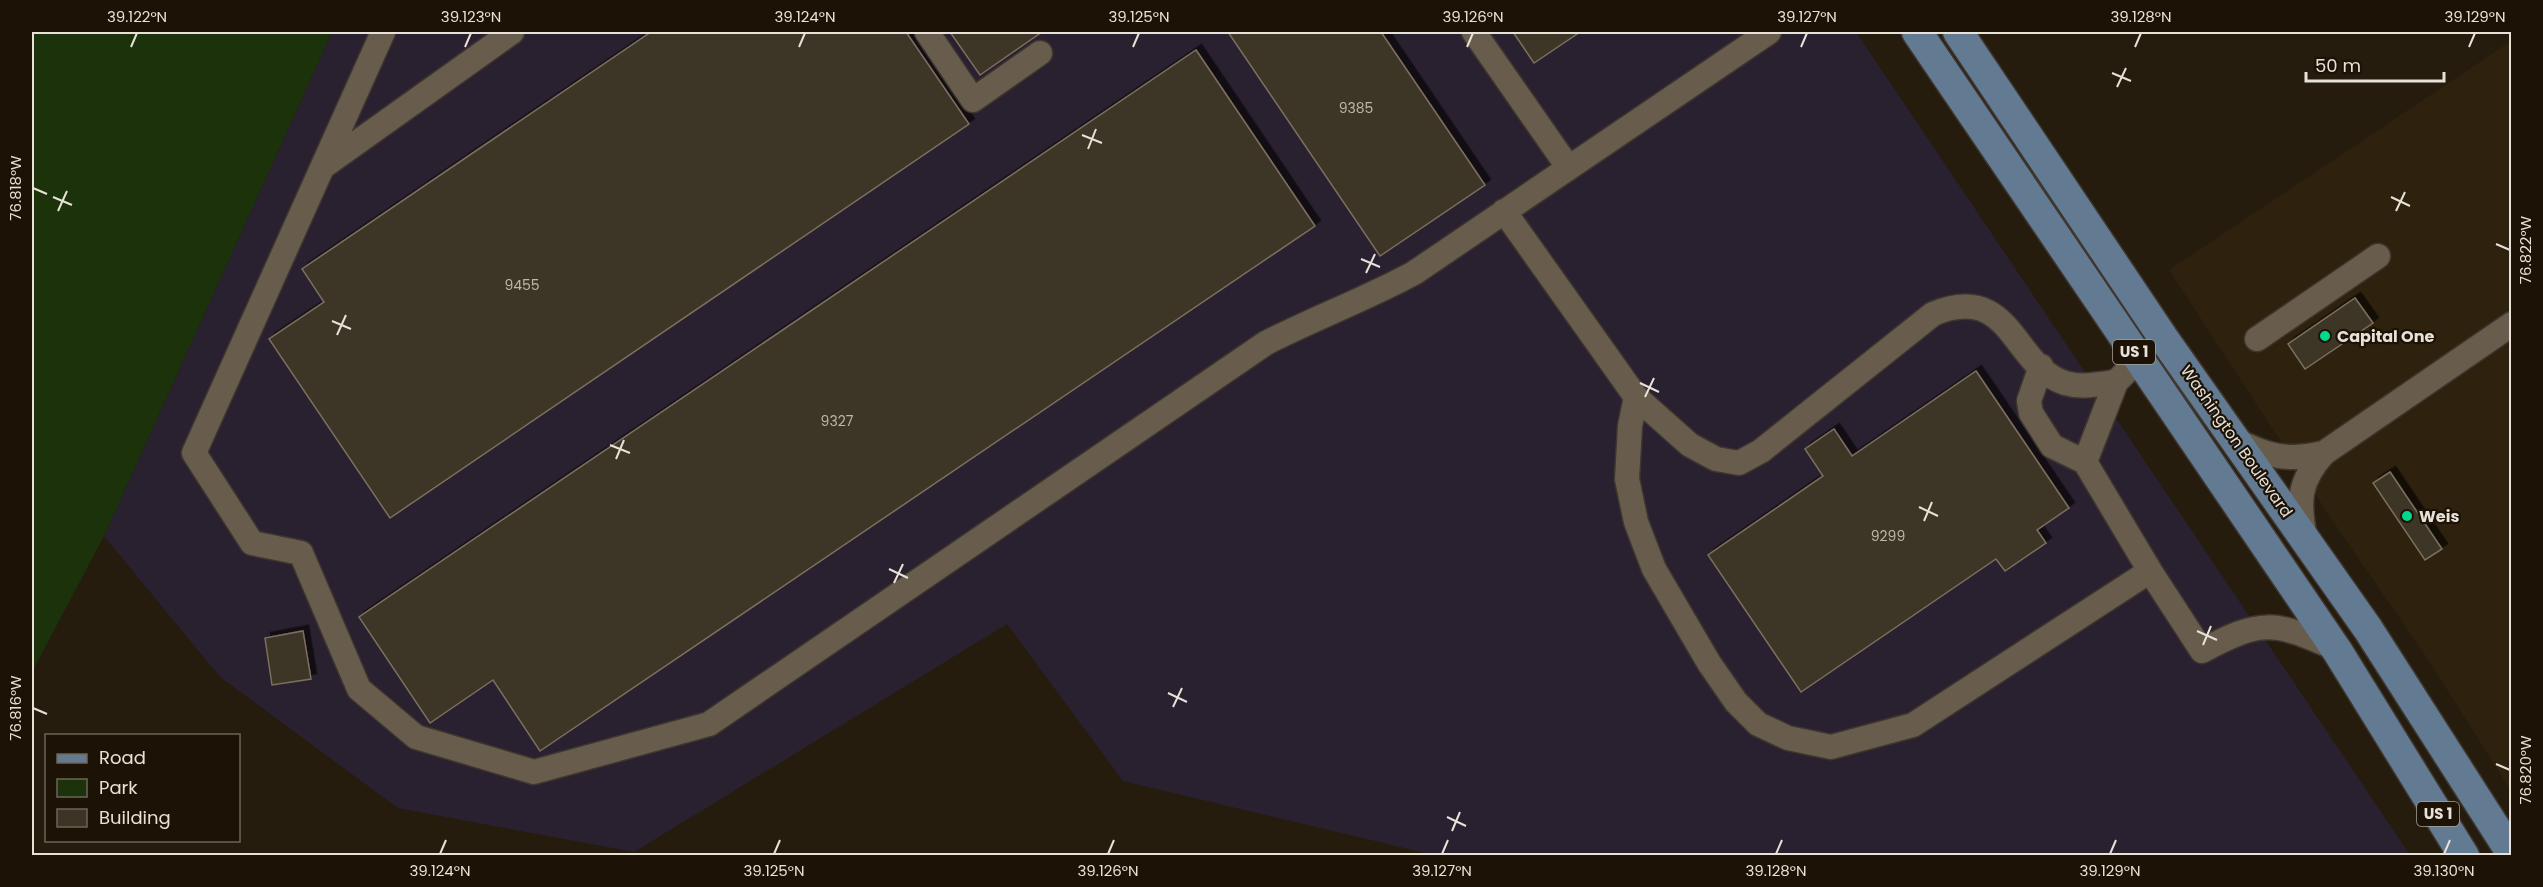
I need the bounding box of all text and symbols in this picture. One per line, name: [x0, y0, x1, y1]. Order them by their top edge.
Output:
text: 39.122°N: [107, 6, 167, 27]
text: 39.123°N: [441, 6, 501, 27]
text: 39.124°N: [775, 6, 836, 27]
text: 39.125°N: [1109, 6, 1169, 27]
text: 39.126°N: [1442, 6, 1504, 27]
text: 39.127°N: [1777, 6, 1837, 27]
text: 39.128°N: [2110, 6, 2172, 27]
text: 39.129°N: [2444, 6, 2506, 27]
scale bar: [2306, 45, 2444, 83]
text: 50 m: [2315, 53, 2361, 78]
house number: 9385: [1339, 98, 1373, 118]
text: 76.818°W: [5, 155, 26, 221]
text: 76.822°W: [2515, 215, 2536, 284]
house number: 9455: [504, 275, 540, 295]
place label: Capital One: [2337, 325, 2434, 348]
marker: Capital One: [2318, 329, 2332, 343]
road number: US 1: [2113, 340, 2155, 364]
street label: Washington Boulevard: [2175, 360, 2298, 522]
house number: 9327: [821, 411, 854, 431]
place label: Weis: [2419, 505, 2459, 528]
marker: Weis: [2400, 509, 2414, 523]
house number: 9299: [1871, 526, 1905, 546]
text: 76.816°W: [5, 675, 26, 741]
legend: [45, 734, 240, 842]
text: 76.820°W: [2515, 735, 2536, 805]
text: Road: [99, 745, 146, 770]
text: Park: [99, 775, 138, 800]
road number: US 1: [2417, 802, 2459, 826]
text: Building: [99, 805, 171, 830]
text: 39.124°N: [410, 860, 471, 881]
text: 39.125°N: [744, 860, 804, 881]
text: 39.126°N: [1077, 860, 1139, 881]
text: 39.127°N: [1412, 860, 1472, 881]
text: 39.128°N: [1745, 860, 1807, 881]
text: 39.129°N: [2079, 860, 2141, 881]
text: 39.130°N: [2413, 860, 2475, 881]

